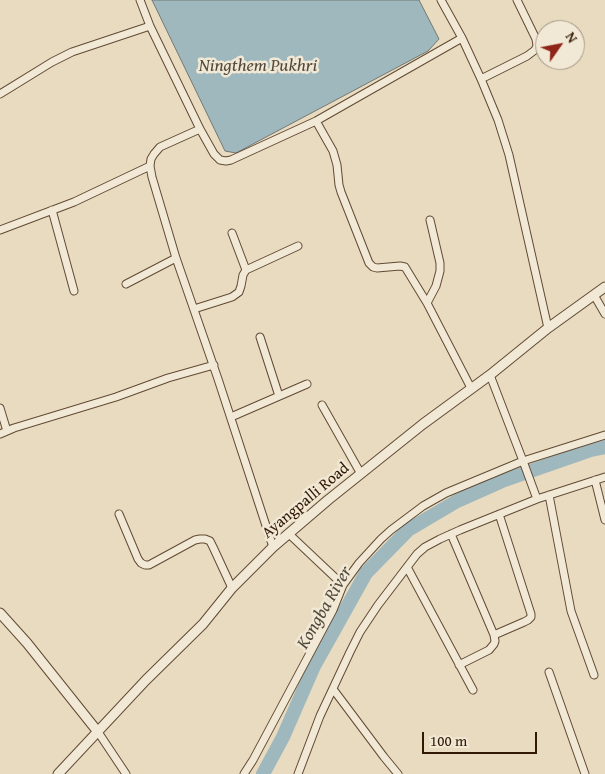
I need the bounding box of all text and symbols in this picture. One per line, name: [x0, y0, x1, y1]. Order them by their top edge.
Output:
north arrow: [535, 20, 585, 70]
text: N: [561, 28, 583, 47]
water label: Ningthem Pukhri: [199, 55, 317, 77]
street label: Ayangpalli Road: [259, 459, 353, 543]
water label: Kongba River: [293, 563, 357, 653]
scale bar: [425, 722, 540, 754]
text: 100 m: [430, 730, 467, 751]

